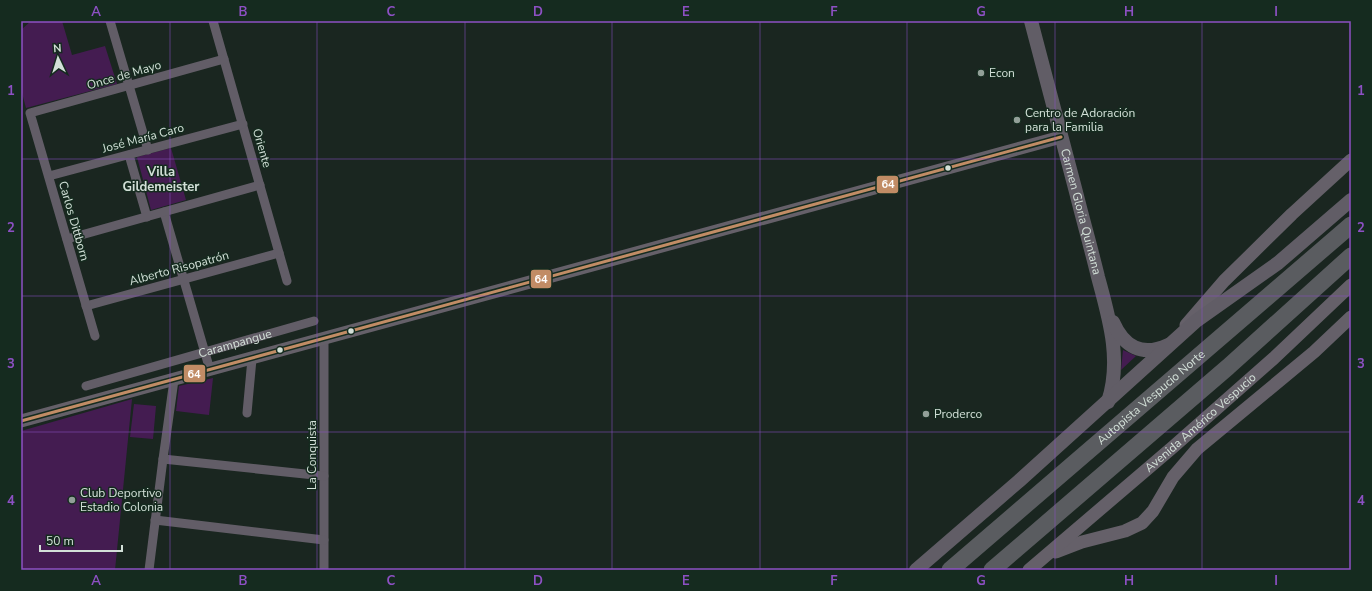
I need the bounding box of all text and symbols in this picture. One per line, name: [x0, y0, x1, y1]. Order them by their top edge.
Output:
text: A: [91, 3, 101, 21]
text: B: [239, 3, 248, 21]
text: C: [387, 3, 396, 21]
text: D: [533, 3, 543, 21]
text: E: [682, 3, 690, 21]
text: F: [830, 3, 838, 21]
text: G: [976, 3, 986, 21]
text: H: [1124, 3, 1134, 21]
text: I: [1274, 3, 1278, 21]
north arrow: [38, 38, 78, 78]
text: N: [53, 41, 62, 56]
street label: Once de Mayo: [85, 57, 163, 93]
place label: Econ: [989, 65, 1015, 81]
marker: Econ: [976, 68, 986, 78]
text: 1: [7, 82, 15, 100]
text: 1: [1357, 82, 1365, 100]
place label: Centro de Adoración para la Familia: [1025, 105, 1135, 135]
marker: Centro de Adoración para la Familia: [1012, 115, 1022, 125]
street label: José María Caro: [99, 119, 186, 157]
street label: Oriente: [249, 127, 275, 169]
street label: Carmen Gloria Quintana: [1057, 147, 1105, 276]
district label: Villa Gildemeister: [123, 163, 200, 196]
unlabelled marker: [943, 163, 953, 173]
line badge: 64: [876, 175, 899, 194]
text: 64: [881, 177, 895, 192]
street label: Carlos Dittborn: [55, 179, 93, 263]
text: 2: [7, 219, 15, 237]
text: 2: [1357, 219, 1365, 237]
street label: Alberto Risopatrón: [127, 247, 231, 289]
line badge: 64: [530, 269, 552, 289]
text: 64: [534, 272, 548, 287]
street label: Carampangue: [197, 325, 274, 362]
unlabelled marker: [346, 326, 356, 336]
unlabelled marker: [275, 345, 285, 355]
street label: Autopista Vespucio Norte: [1093, 346, 1208, 448]
text: 3: [7, 355, 15, 373]
text: 3: [1357, 355, 1365, 373]
line badge: 64: [183, 364, 206, 383]
text: 64: [187, 367, 201, 382]
street label: Avenida Américo Vespucio: [1141, 369, 1260, 476]
place label: Proderco: [934, 406, 982, 422]
marker: Proderco: [921, 409, 931, 419]
street label: La Conquista: [304, 420, 320, 490]
place label: Club Deportivo Estadio Colonia: [80, 485, 163, 515]
text: 4: [7, 492, 15, 510]
text: 4: [1357, 492, 1365, 510]
marker: Club Deportivo Estadio Colonia: [67, 495, 77, 505]
scale bar: [40, 527, 122, 553]
text: 50 m: [46, 533, 74, 549]
text: A: [91, 572, 101, 590]
text: B: [239, 572, 248, 590]
text: C: [387, 572, 396, 590]
text: D: [533, 572, 543, 590]
text: E: [682, 572, 690, 590]
text: F: [830, 572, 838, 590]
text: G: [976, 572, 986, 590]
text: H: [1124, 572, 1134, 590]
text: I: [1274, 572, 1278, 590]

